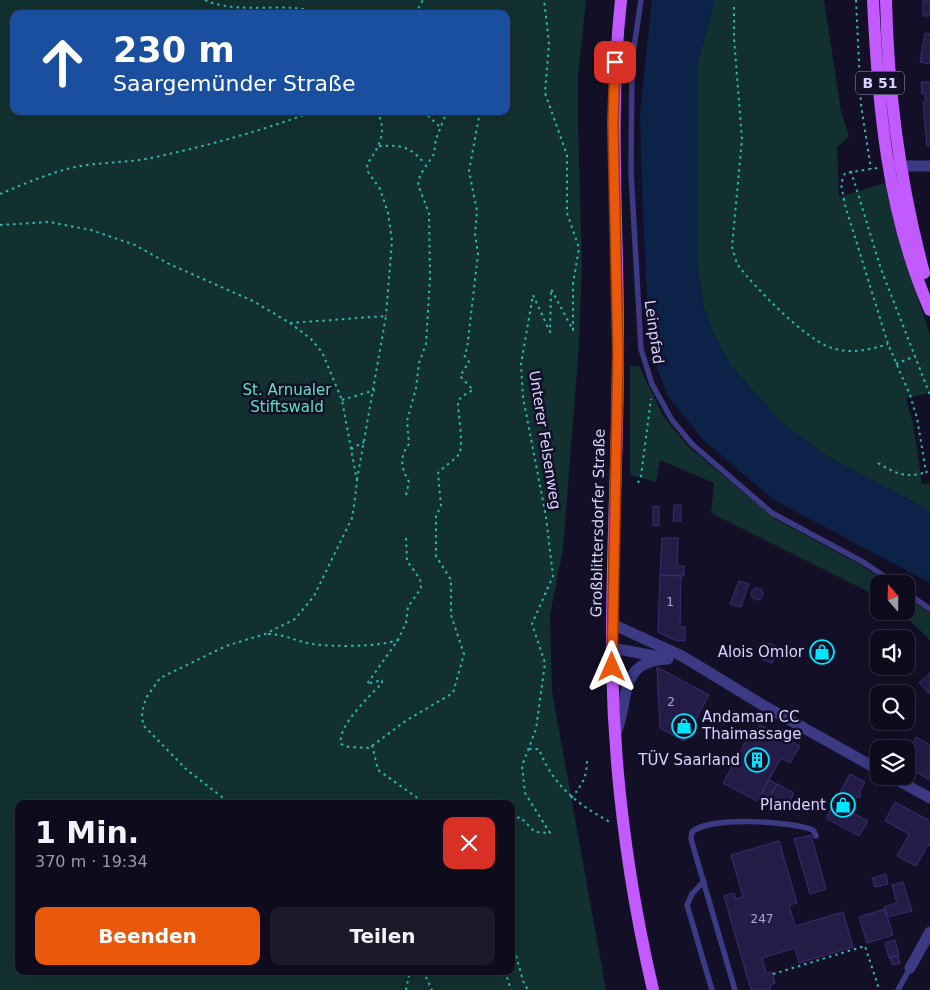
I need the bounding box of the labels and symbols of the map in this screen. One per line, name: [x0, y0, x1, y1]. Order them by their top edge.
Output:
pin: [594, 41, 636, 83]
road number: B 51: [856, 72, 904, 95]
street label: Leinpfad: [641, 299, 667, 365]
street label: Unterer Felsenweg: [525, 369, 565, 511]
park label: St. Arnualer Stiftswald: [243, 381, 332, 416]
street label: Großblittersdorfer Straße: [587, 429, 609, 617]
north arrow: [870, 575, 915, 620]
house number: 1: [666, 595, 674, 609]
shop icon: Alois Omlor: [809, 639, 835, 665]
position arrow: [585, 640, 637, 692]
place label: Alois Omlor: [718, 643, 805, 661]
house number: 2: [667, 695, 675, 709]
place label: Andaman CC Thaimassage: [701, 708, 801, 743]
shop icon: Andaman CC Thaimassage: [671, 713, 697, 739]
building icon: TÜV Saarland: [744, 747, 770, 773]
place label: TÜV Saarland: [637, 750, 740, 769]
shop icon: Plandent: [830, 792, 856, 818]
place label: Plandent: [760, 796, 826, 814]
house number: 247: [751, 912, 773, 926]

